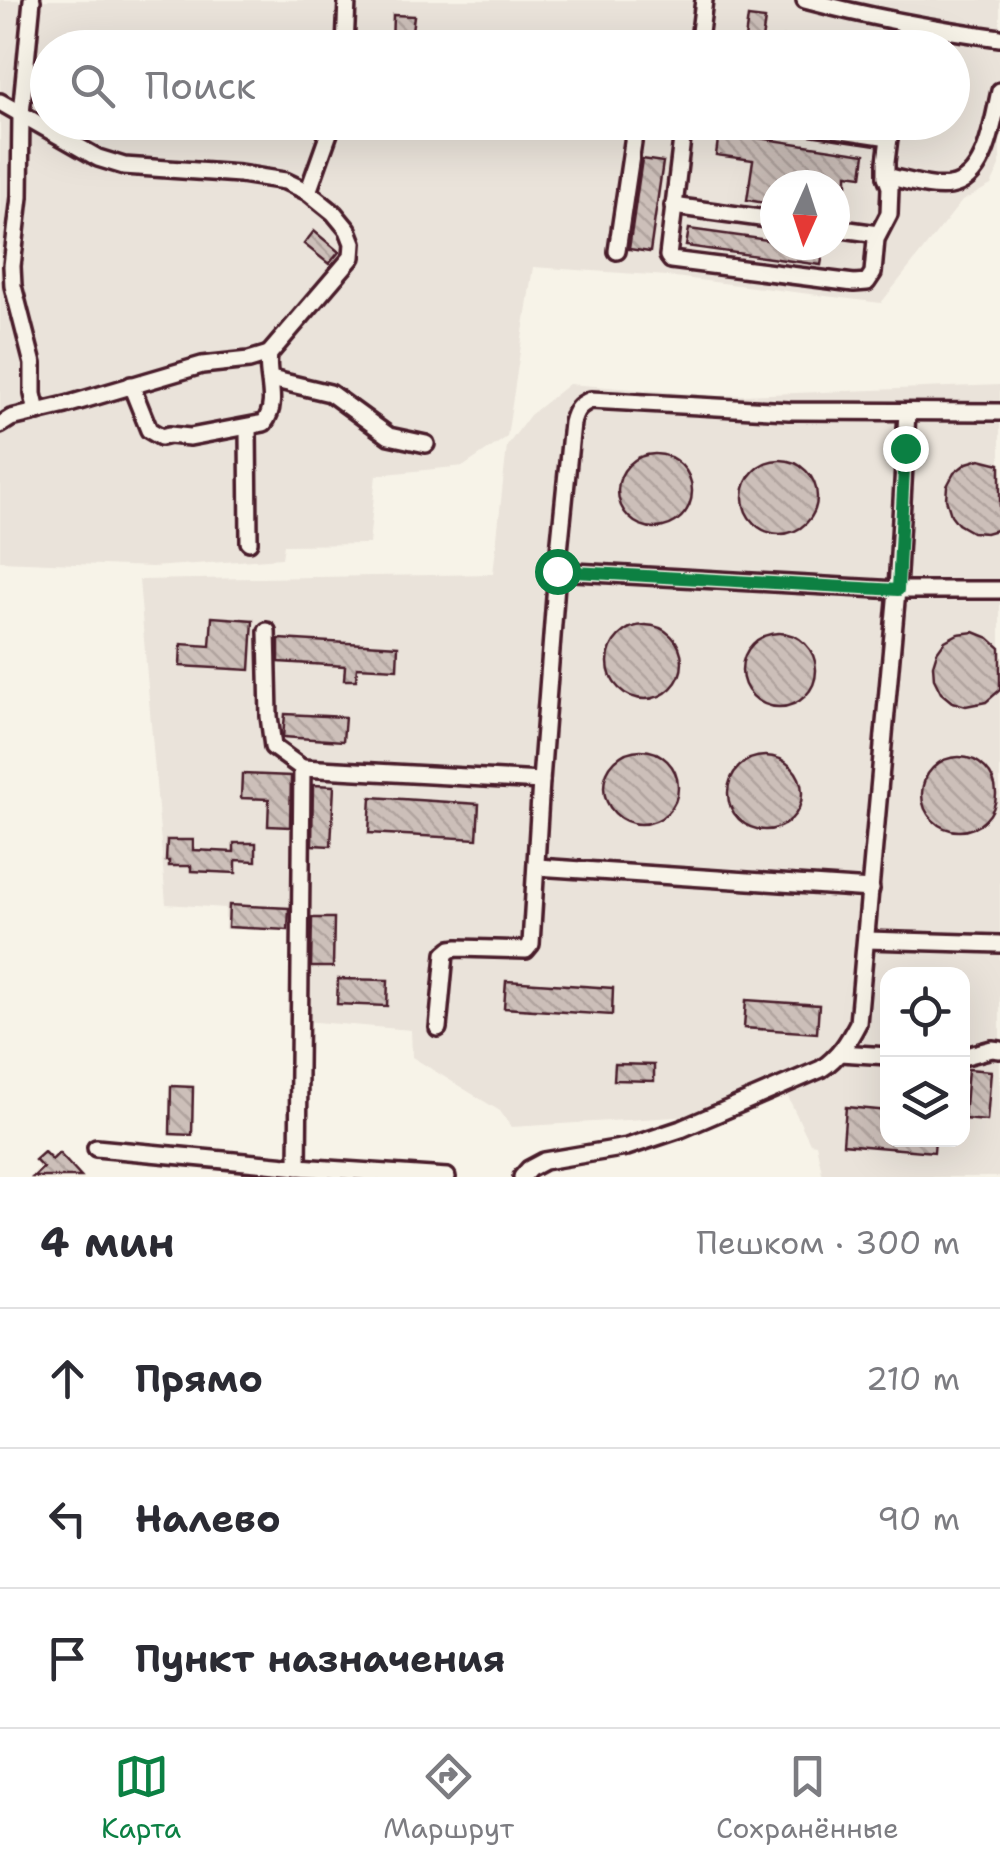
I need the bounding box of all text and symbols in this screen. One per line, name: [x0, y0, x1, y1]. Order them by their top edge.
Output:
search box: [30, 30, 970, 140]
icon: search: [65, 58, 120, 113]
text: Поиск: [145, 60, 256, 111]
north arrow: [760, 170, 850, 260]
route end: [883, 426, 929, 472]
route start: [535, 549, 581, 595]
map controls: [880, 967, 970, 1147]
button: locate: [880, 967, 970, 1057]
button: layers: [880, 1057, 970, 1147]
text: 4 мин: [40, 1214, 175, 1270]
text: Пешком · 300 m: [697, 1221, 960, 1264]
icon: ahead: [40, 1351, 95, 1406]
text: Прямо: [135, 1353, 263, 1404]
text: 210 m: [866, 1357, 960, 1400]
icon: left: [40, 1491, 95, 1546]
text: Налево: [135, 1493, 281, 1544]
text: 90 m: [877, 1497, 960, 1540]
icon: arrive: [40, 1631, 95, 1686]
text: Пункт назначения: [135, 1633, 505, 1684]
tab: Карта: [101, 1749, 181, 1847]
tab: Маршрут: [383, 1749, 514, 1847]
tab: Сохранённые: [716, 1749, 899, 1847]

